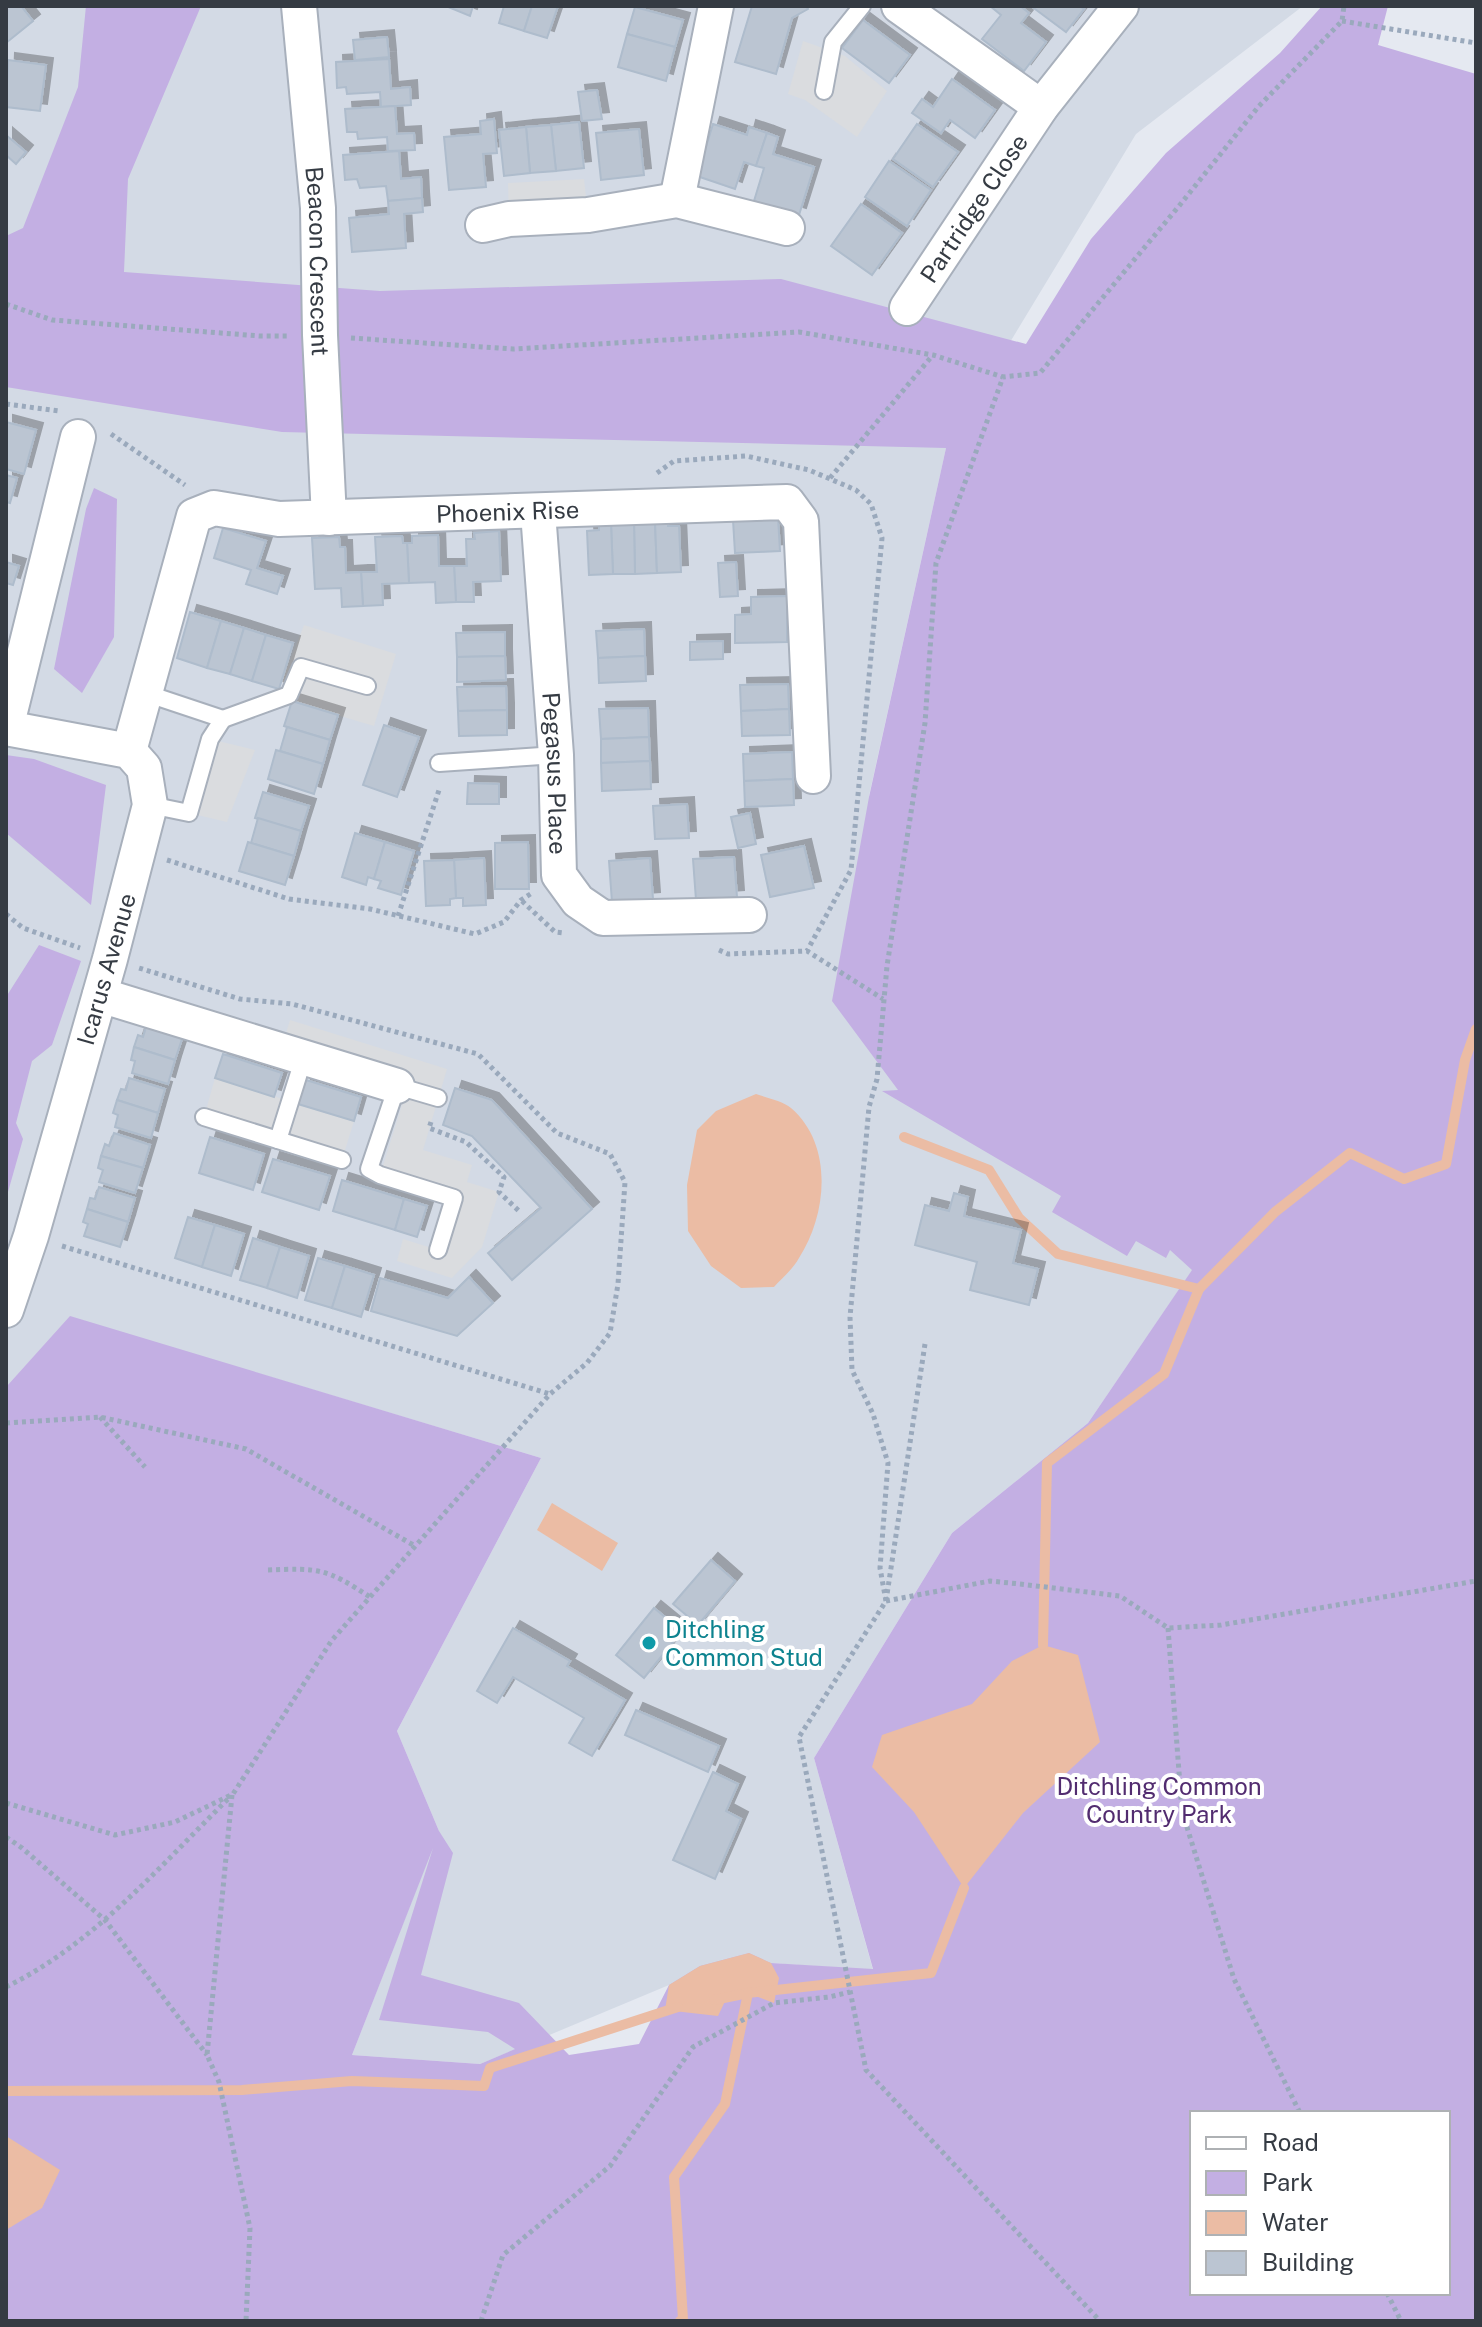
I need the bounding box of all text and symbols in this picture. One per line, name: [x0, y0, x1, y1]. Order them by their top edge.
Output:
street label: Partridge Close: [914, 129, 1033, 288]
street label: Beacon Crescent: [300, 165, 335, 357]
street label: Phoenix Rise: [435, 495, 580, 528]
street label: Pegasus Place: [537, 691, 572, 855]
street label: Icarus Avenue: [71, 890, 141, 1048]
place label: Ditchling Common Stud: [665, 1615, 823, 1671]
marker: Ditchling Common Stud: [640, 1634, 658, 1652]
park label: Ditchling Common Country Park: [1056, 1772, 1262, 1828]
legend: [1190, 2111, 1450, 2295]
text: Road: [1262, 2128, 1319, 2156]
text: Park: [1262, 2168, 1313, 2196]
text: Water: [1262, 2208, 1329, 2236]
text: Building: [1262, 2248, 1354, 2276]

